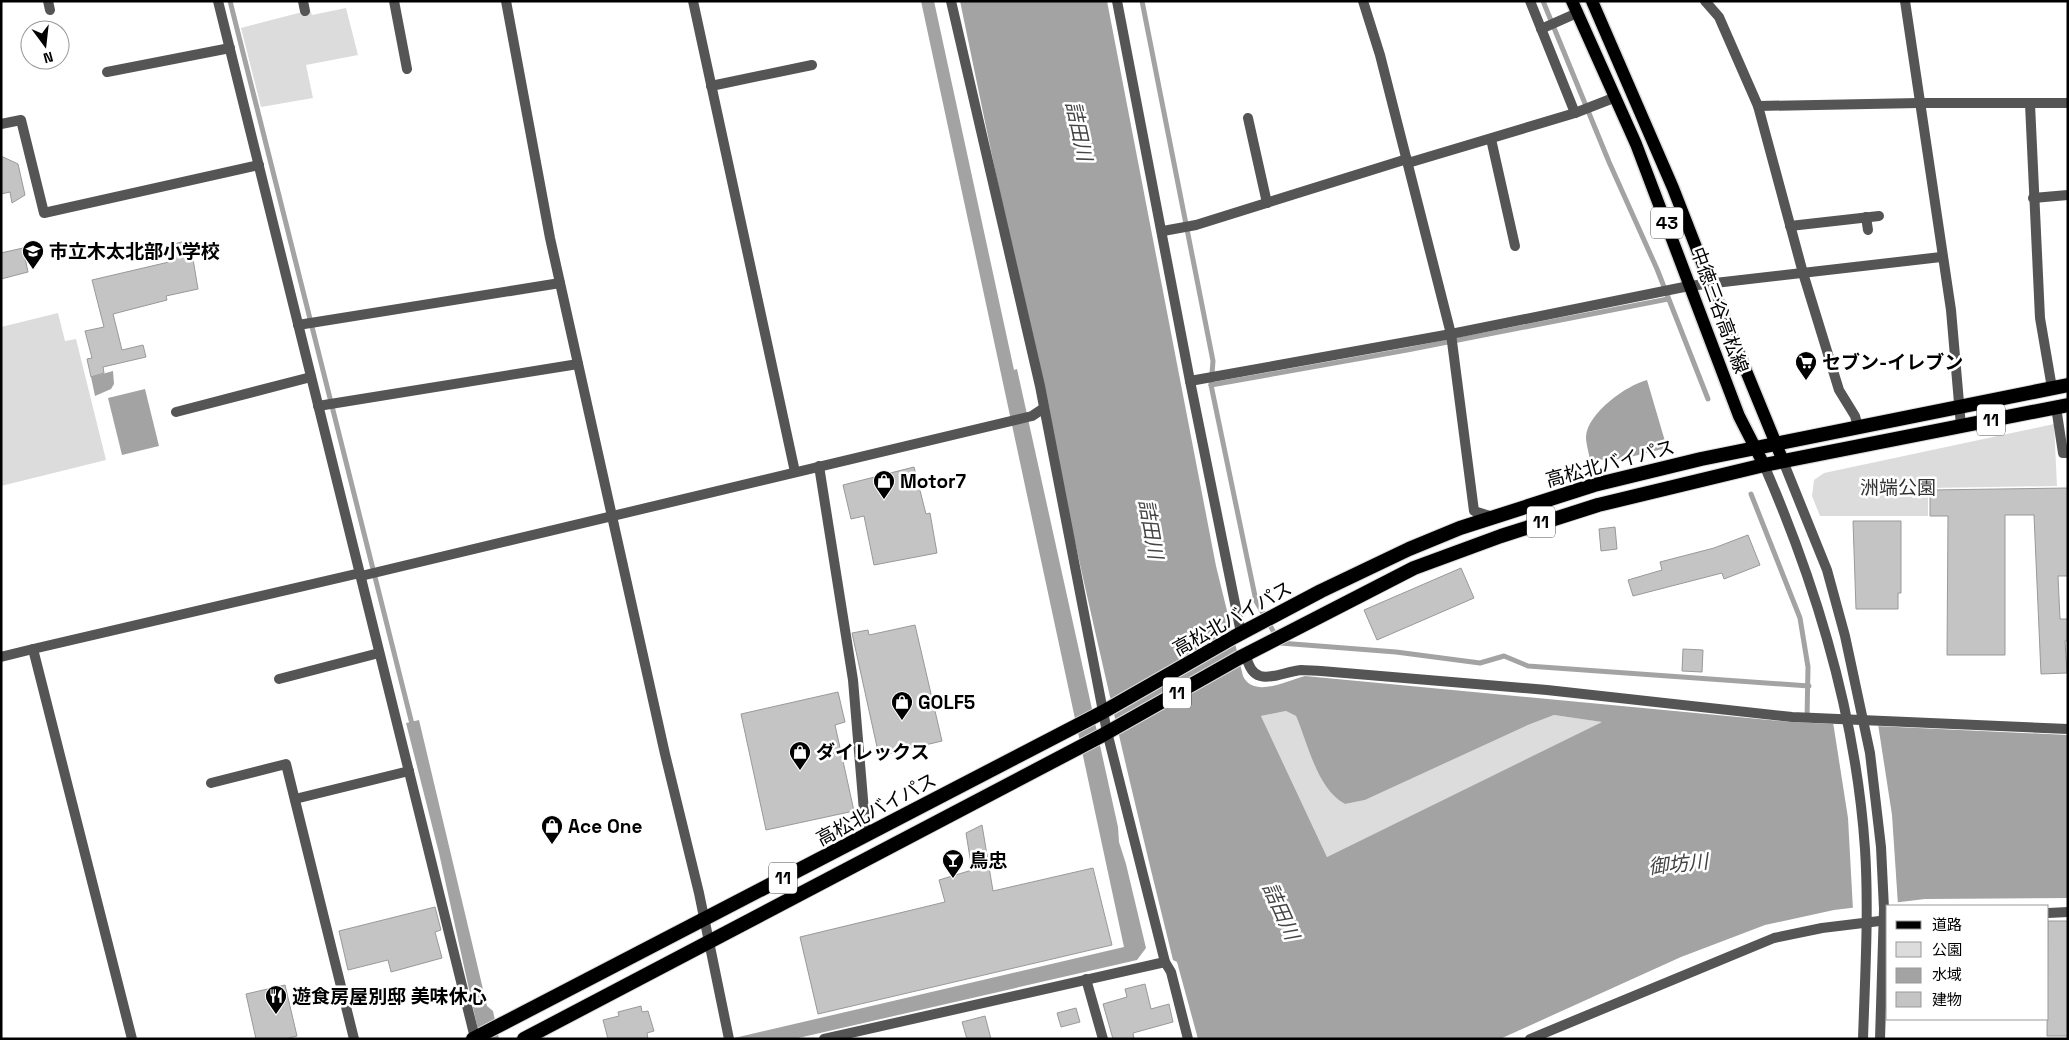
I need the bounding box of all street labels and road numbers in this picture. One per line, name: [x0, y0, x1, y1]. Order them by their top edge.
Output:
road number: 43: [1651, 208, 1683, 238]
street label: 中徳三谷高松線: [1685, 243, 1754, 377]
road number: 11: [1977, 404, 2005, 436]
street label: 高松北バイパス: [1543, 434, 1677, 493]
road number: 11: [1527, 507, 1555, 538]
street label: 高松北バイパス: [1168, 575, 1296, 662]
road number: 11: [1163, 678, 1191, 708]
street label: 高松北バイパス: [812, 767, 941, 852]
road number: 11: [769, 862, 797, 894]

